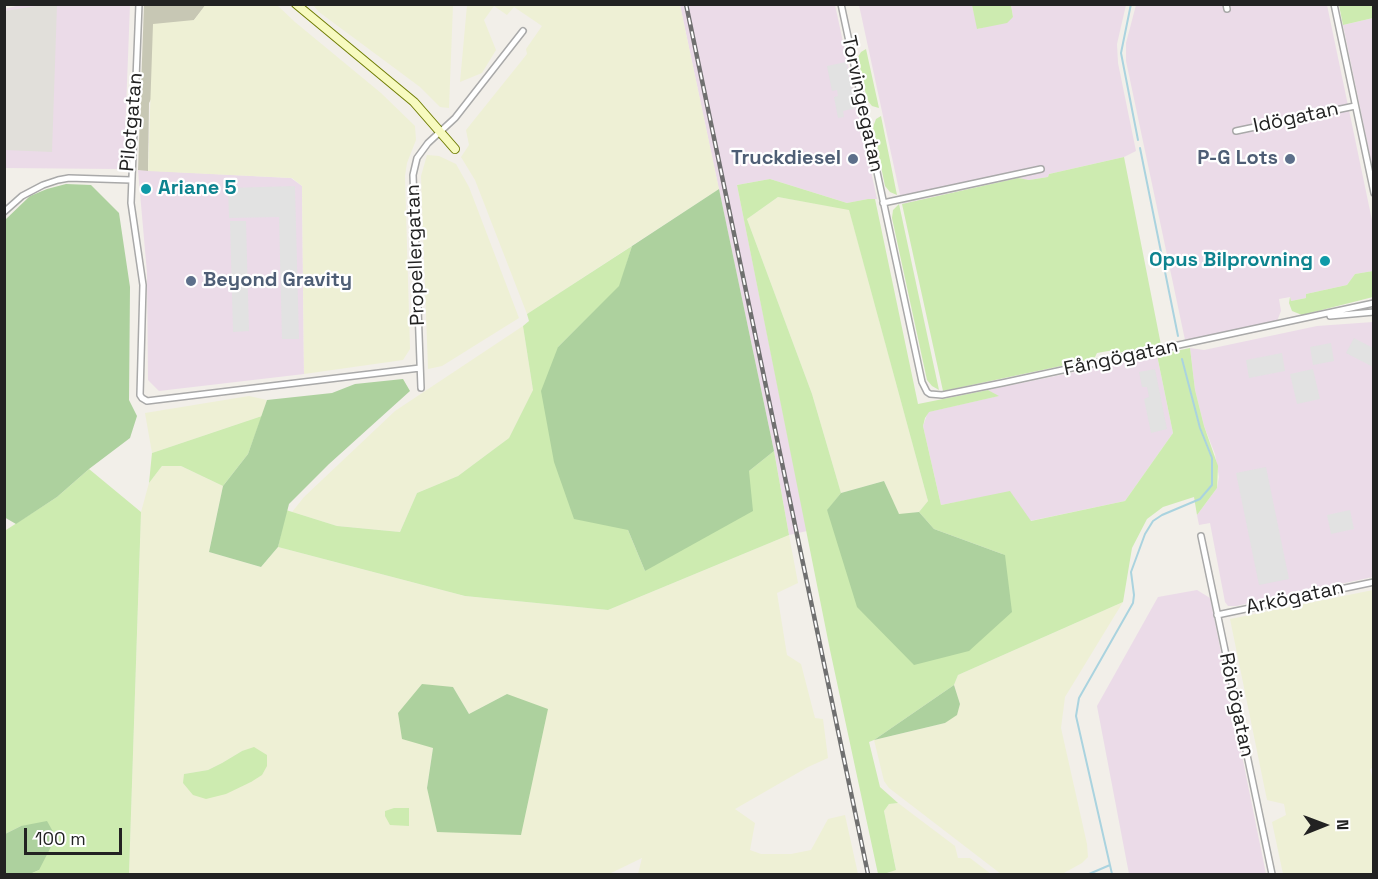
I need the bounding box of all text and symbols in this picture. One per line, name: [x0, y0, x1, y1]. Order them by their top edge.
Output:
street label: Torvingegatan: [836, 34, 888, 174]
street label: Pilotgatan: [116, 72, 148, 172]
street label: Idögatan: [1251, 97, 1341, 139]
place label: Truckdiesel: [731, 147, 841, 171]
place label: P-G Lots: [1197, 147, 1278, 171]
marker: Truckdiesel: [846, 152, 860, 166]
marker: P-G Lots: [1283, 152, 1297, 166]
place label: Ariane 5: [158, 177, 236, 201]
marker: Ariane 5: [139, 182, 153, 196]
street label: Propellergatan: [402, 184, 430, 326]
place label: Opus Bilprovning: [1149, 249, 1313, 273]
marker: Opus Bilprovning: [1318, 254, 1332, 268]
place label: Beyond Gravity: [203, 269, 352, 293]
marker: Beyond Gravity: [184, 274, 198, 288]
street label: Fångögatan: [1062, 334, 1180, 382]
street label: Arkögatan: [1244, 576, 1346, 620]
street label: Rönögatan: [1213, 651, 1259, 759]
north arrow: [1294, 795, 1354, 855]
scale bar: [27, 816, 124, 854]
text: N: [1332, 819, 1353, 830]
text: 100 m: [35, 827, 86, 850]

